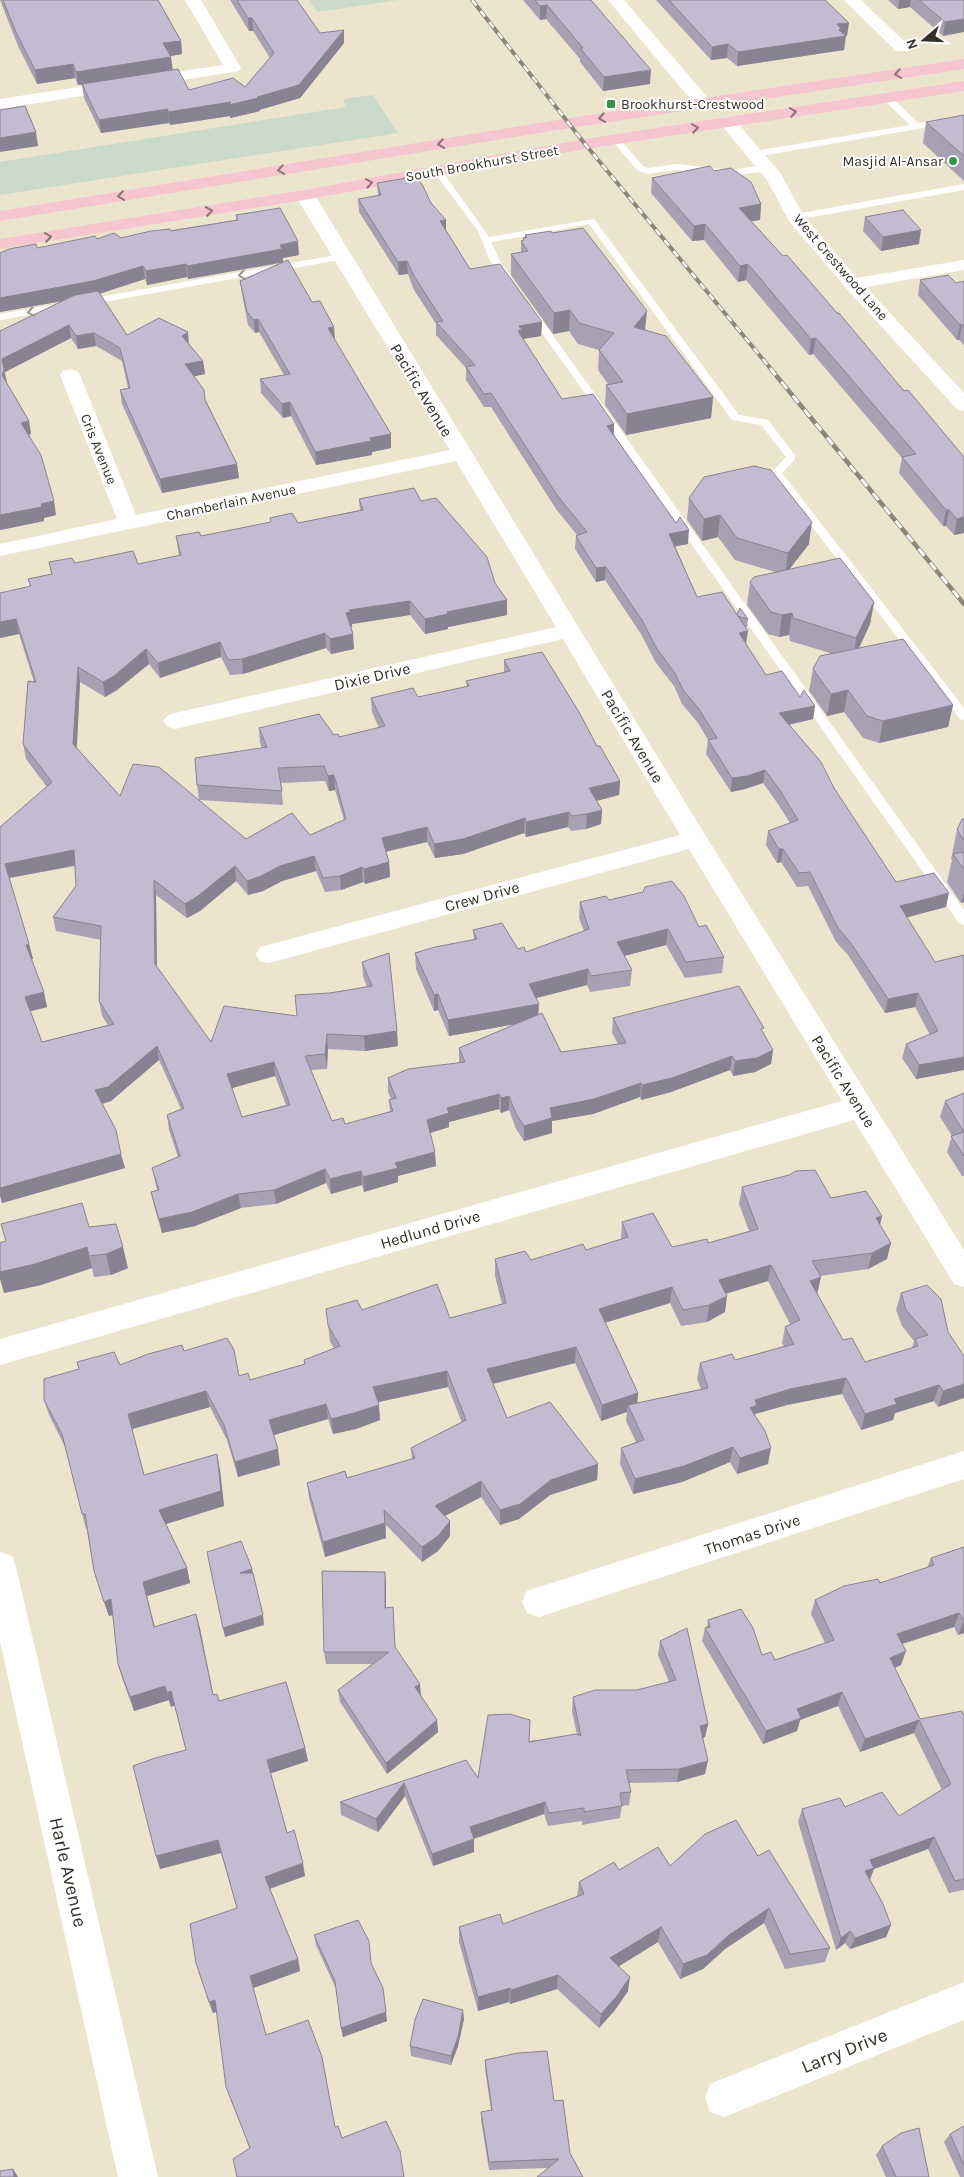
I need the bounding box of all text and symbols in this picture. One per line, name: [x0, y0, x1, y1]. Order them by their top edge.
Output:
north arrow: [899, 15, 949, 65]
text: N: [903, 37, 922, 52]
one-way arrow: [894, 68, 903, 78]
place label: Brookhurst-Crestwood: [621, 96, 765, 113]
marker: Brookhurst-Crestwood: [605, 98, 617, 110]
one-way arrow: [789, 108, 797, 118]
one-way arrow: [597, 112, 605, 123]
one-way arrow: [690, 123, 699, 133]
one-way arrow: [437, 138, 446, 148]
street label: South Brookhurst Street: [404, 142, 560, 185]
place label: Masjid Al-Ansar: [842, 153, 944, 170]
marker: Masjid Al-Ansar: [947, 155, 959, 167]
one-way arrow: [277, 164, 285, 175]
one-way arrow: [364, 178, 373, 189]
one-way arrow: [116, 191, 125, 201]
one-way arrow: [204, 206, 213, 216]
street label: West Crestwood Lane: [790, 211, 892, 324]
one-way arrow: [44, 232, 52, 242]
one-way arrow: [238, 269, 247, 279]
one-way arrow: [26, 306, 35, 316]
street label: Pacific Avenue: [386, 340, 457, 440]
street label: Cris Avenue: [77, 411, 120, 487]
street label: Chamberlain Avenue: [165, 480, 297, 525]
street label: Dixie Drive: [332, 658, 412, 694]
street label: Pacific Avenue: [597, 686, 668, 786]
street label: Crew Drive: [443, 877, 522, 916]
street label: Pacific Avenue: [808, 1031, 880, 1131]
street label: Hedlund Drive: [378, 1206, 482, 1253]
street label: Thomas Drive: [702, 1510, 803, 1559]
street label: Harle Avenue: [45, 1815, 91, 1929]
street label: Larry Drive: [798, 2024, 891, 2078]

